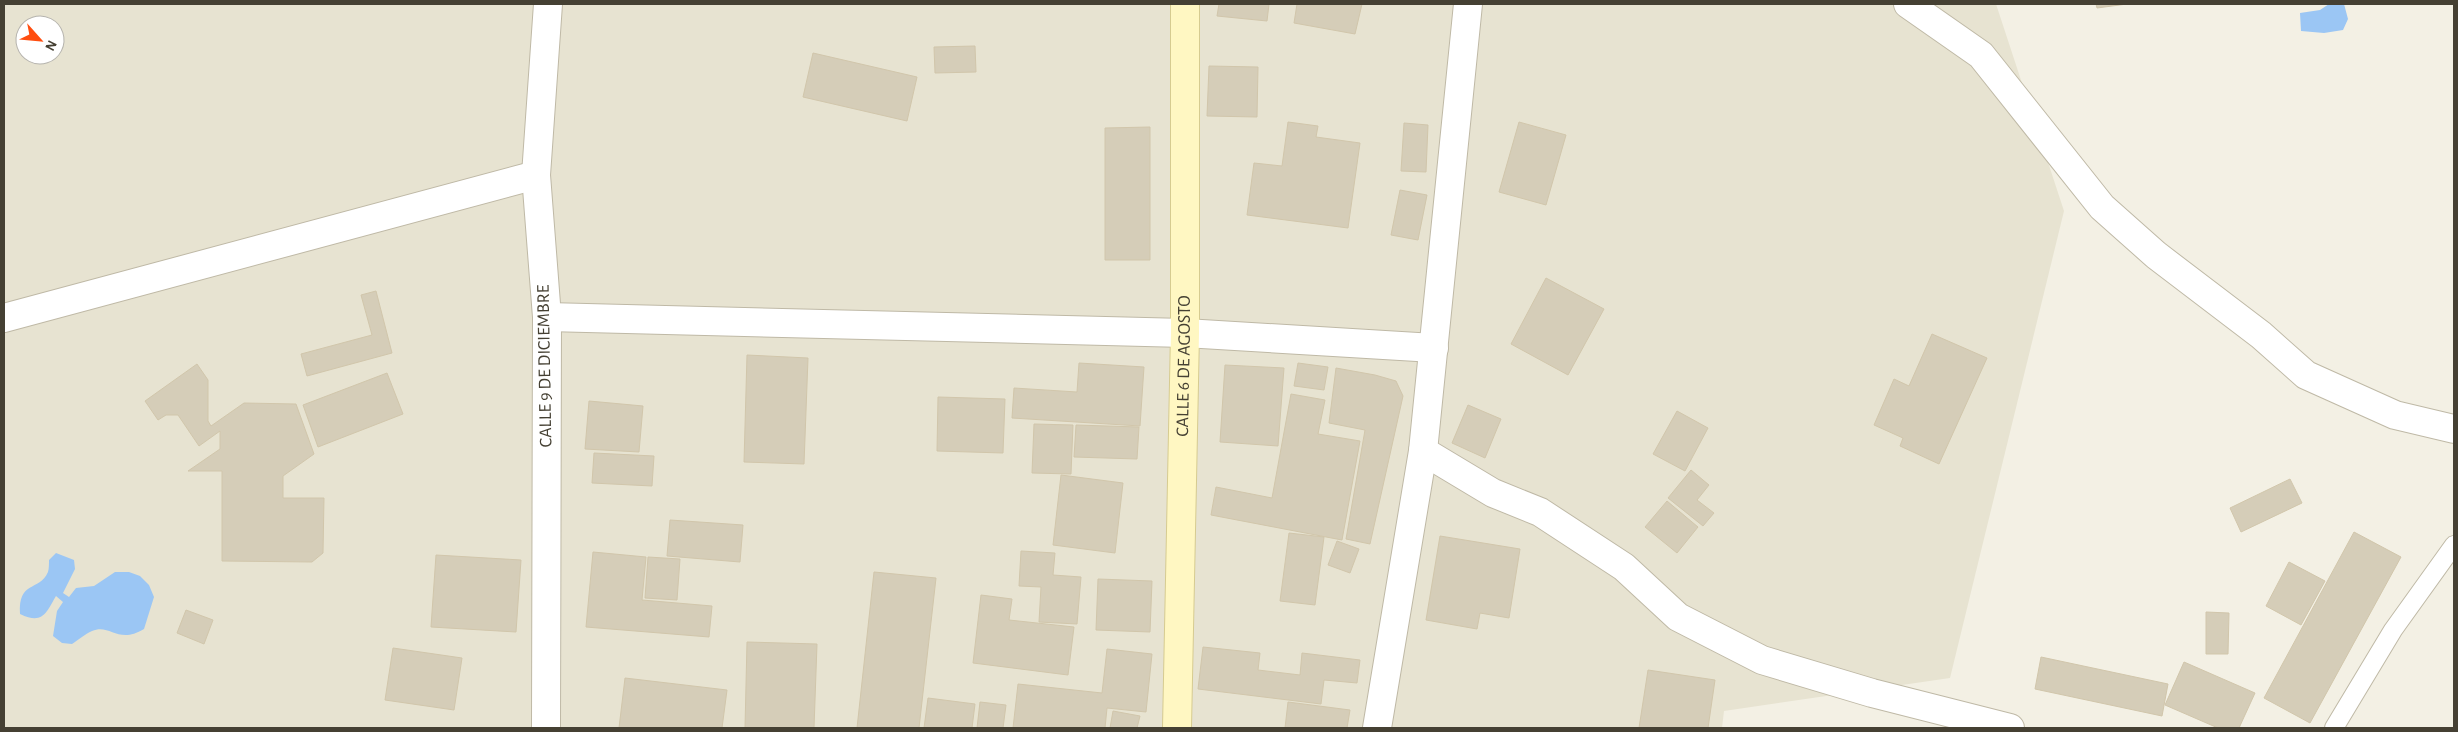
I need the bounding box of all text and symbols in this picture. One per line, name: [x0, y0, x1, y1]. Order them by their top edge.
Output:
north arrow: [15, 15, 65, 65]
text: N: [42, 38, 59, 53]
street label: CALLE 9 DE DICIEMBRE: [535, 284, 555, 447]
street label: CALLE 6 DE AGOSTO: [1174, 295, 1194, 437]

